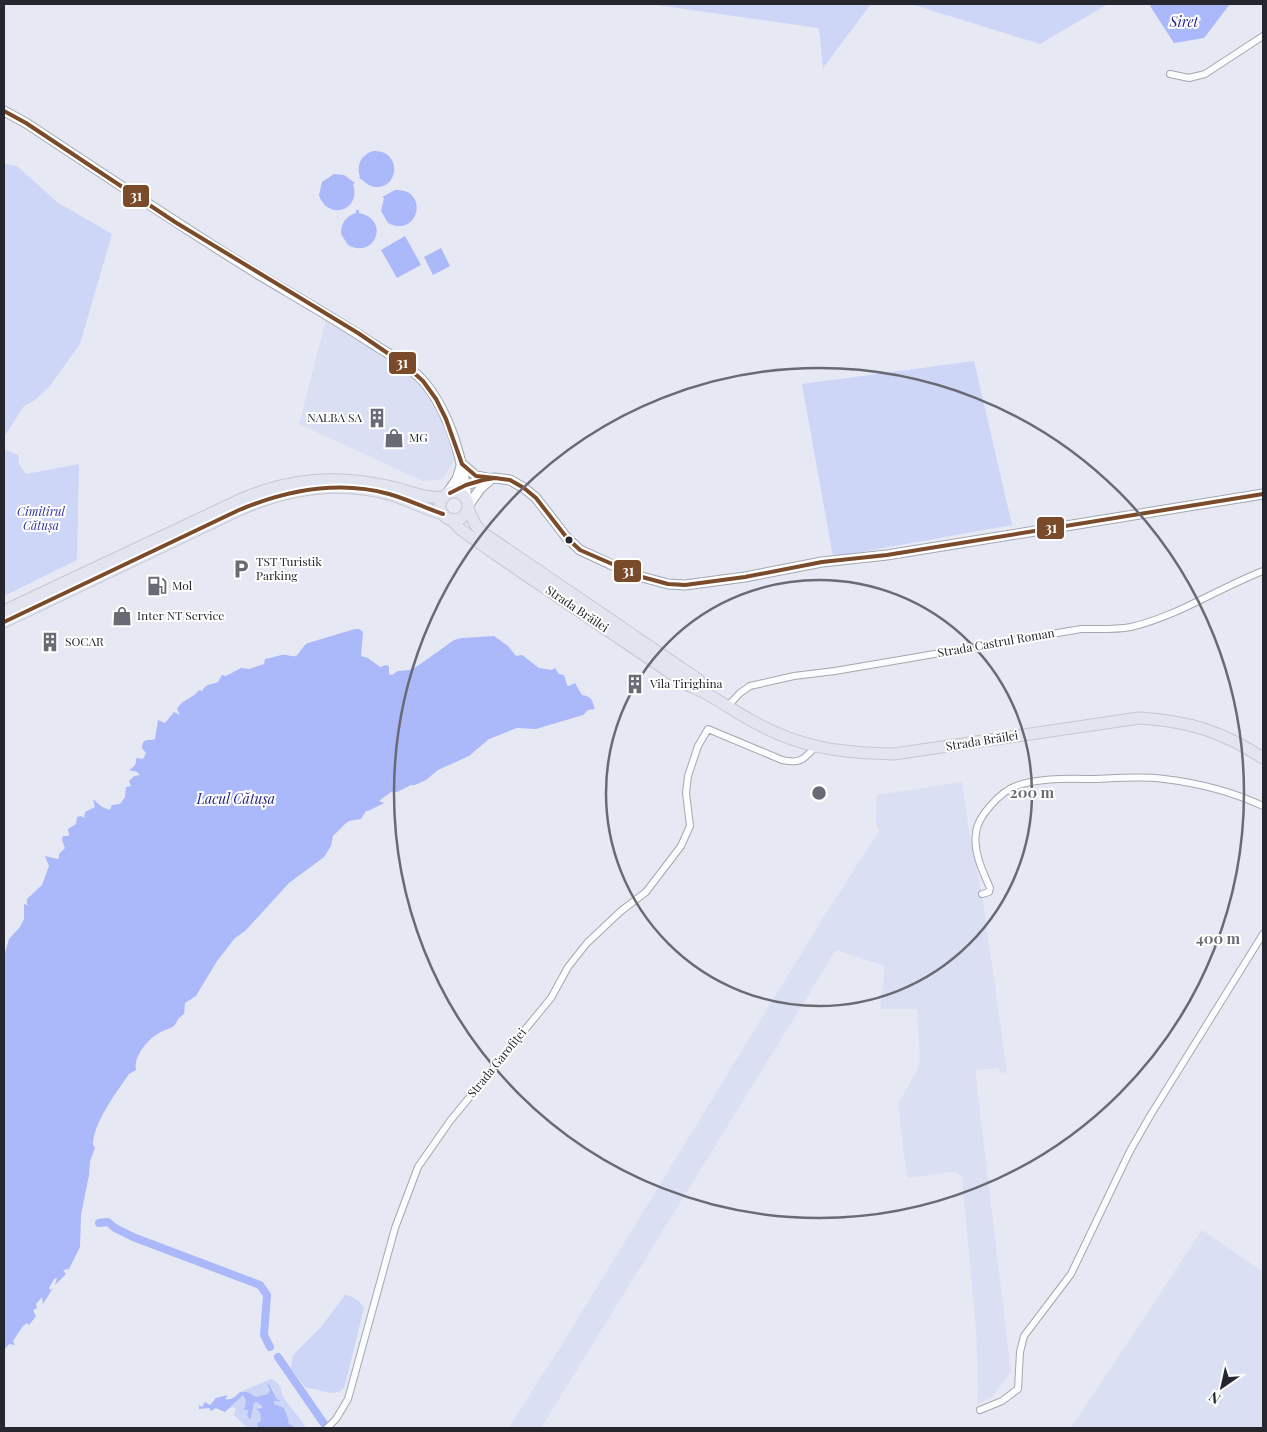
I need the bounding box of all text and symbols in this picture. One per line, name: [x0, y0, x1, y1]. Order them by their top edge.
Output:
water label: Siret: [1169, 12, 1199, 31]
line badge: 31: [122, 184, 150, 208]
text: 31: [130, 186, 142, 205]
line badge: 31: [388, 351, 417, 375]
text: 31: [396, 353, 408, 372]
building icon: NALBA SA: [366, 407, 388, 429]
place label: NALBA SA: [307, 409, 362, 425]
shop icon: MG: [383, 427, 405, 449]
place label: MG: [409, 429, 428, 445]
park label: Cimitirul Cătușa: [17, 503, 66, 533]
line badge: 31: [1036, 516, 1065, 540]
text: 31: [1045, 518, 1057, 537]
unlabelled marker: [564, 535, 574, 545]
place label: TST Turistik Parking: [256, 553, 322, 583]
parking icon: TST Turistik Parking: [230, 558, 252, 580]
line badge: 31: [613, 559, 642, 583]
text: 31: [622, 561, 634, 580]
fuel station icon: Mol: [146, 575, 168, 597]
place label: Mol: [172, 577, 193, 593]
street label: Strada Brăilei: [543, 581, 613, 635]
shop icon: Inter NT Service: [111, 605, 133, 627]
place label: Inter NT Service: [137, 607, 224, 623]
street label: Strada Castrul Roman: [936, 624, 1056, 660]
building icon: SOCAR: [39, 631, 61, 653]
place label: SOCAR: [65, 633, 104, 649]
building icon: Vila Tirighina: [624, 673, 646, 695]
place label: Vila Tirighina: [649, 675, 723, 691]
street label: Strada Brăilei: [945, 726, 1020, 754]
text: 200 m: [1010, 782, 1055, 802]
centre of rings: [810, 784, 828, 802]
water label: Lacul Cătușa: [196, 789, 275, 808]
text: 400 m: [1196, 928, 1241, 948]
street label: Strada Garofiței: [463, 1024, 530, 1100]
north arrow: [1197, 1362, 1247, 1412]
text: N: [1205, 1387, 1224, 1409]

